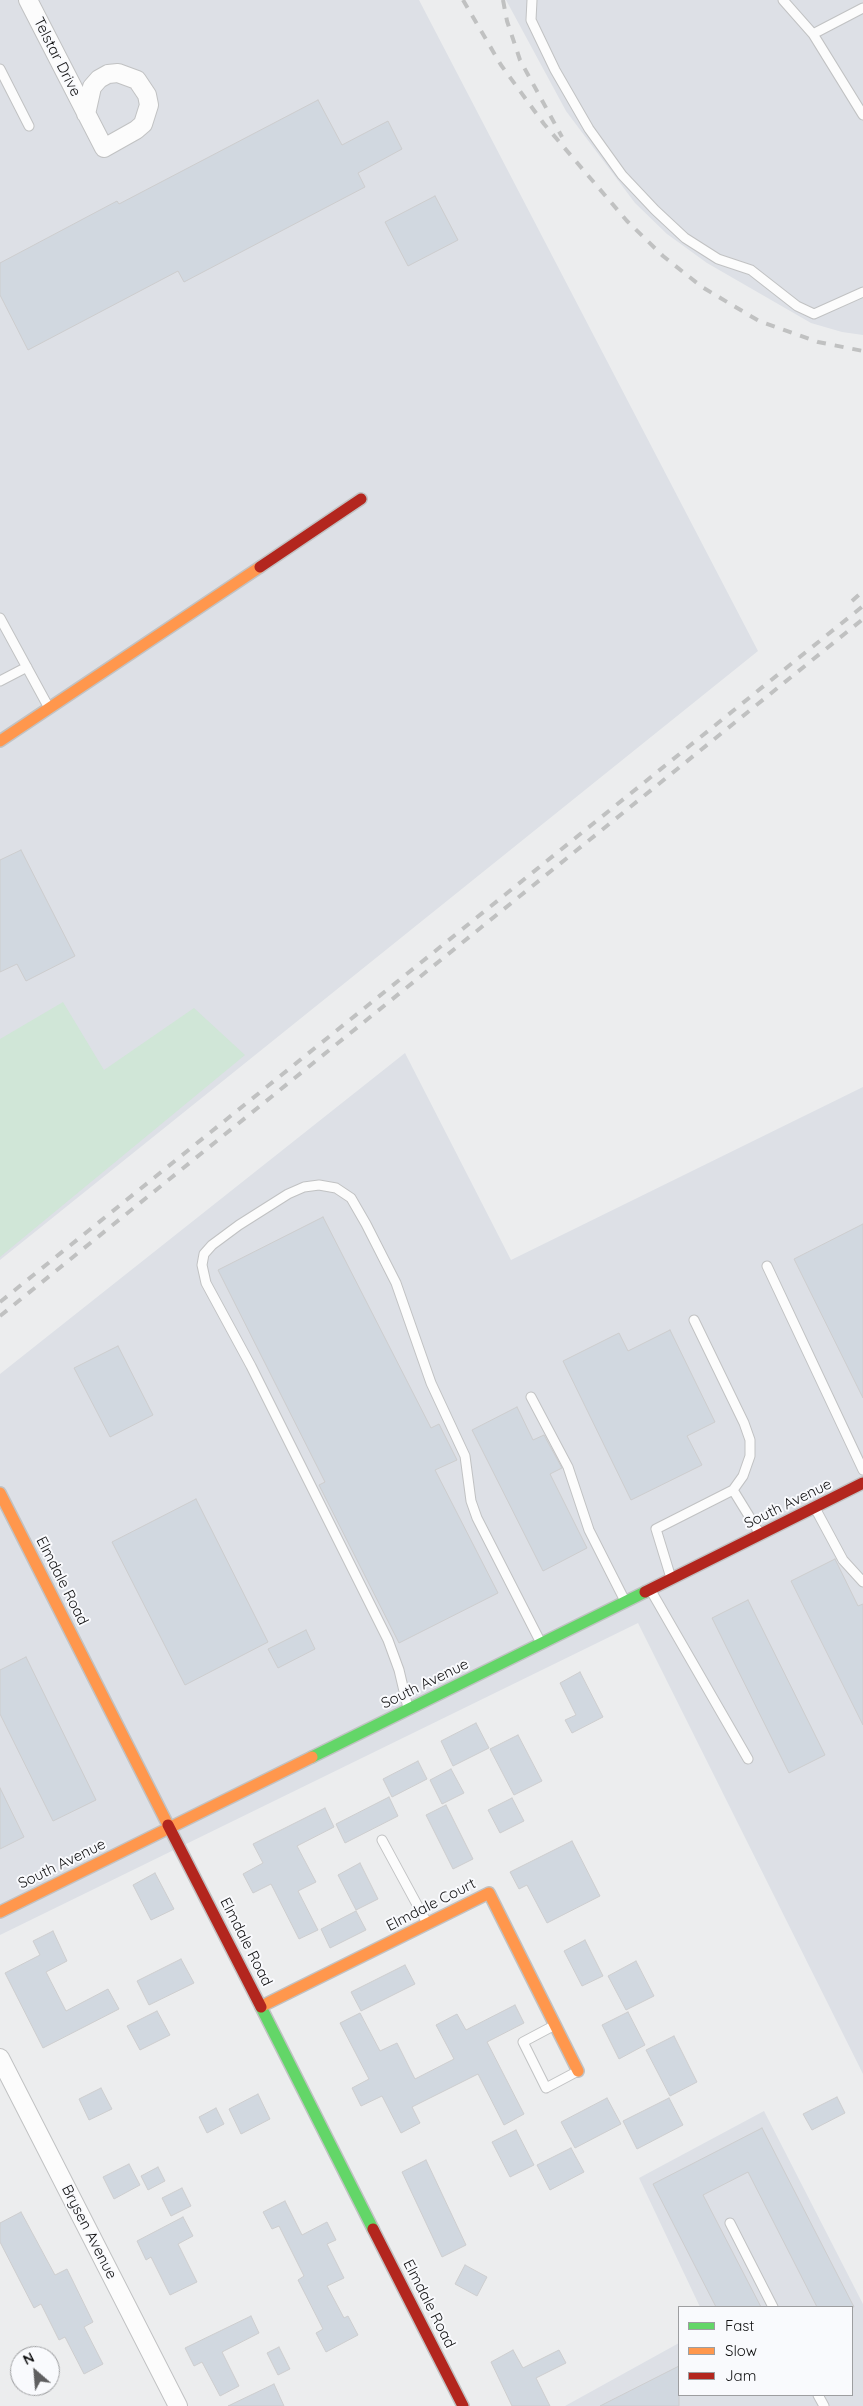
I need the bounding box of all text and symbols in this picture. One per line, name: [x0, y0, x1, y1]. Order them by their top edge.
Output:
street label: Telstar Drive: [29, 14, 85, 100]
street label: South Avenue: [741, 1475, 835, 1533]
street label: Elmdale Road: [32, 1534, 92, 1628]
street label: South Avenue: [378, 1655, 472, 1713]
street label: South Avenue: [15, 1835, 109, 1893]
street label: Elmdale Court: [383, 1875, 479, 1935]
street label: Elmdale Road: [216, 1895, 276, 1989]
street label: Brysen Avenue: [57, 2182, 121, 2282]
street label: Elmdale Road: [399, 2257, 459, 2351]
legend: [678, 2306, 853, 2396]
text: Fast: [725, 2316, 754, 2335]
text: Slow: [725, 2341, 757, 2360]
north arrow: [10, 2346, 60, 2396]
text: N: [20, 2348, 37, 2369]
text: Jam: [725, 2366, 756, 2385]

